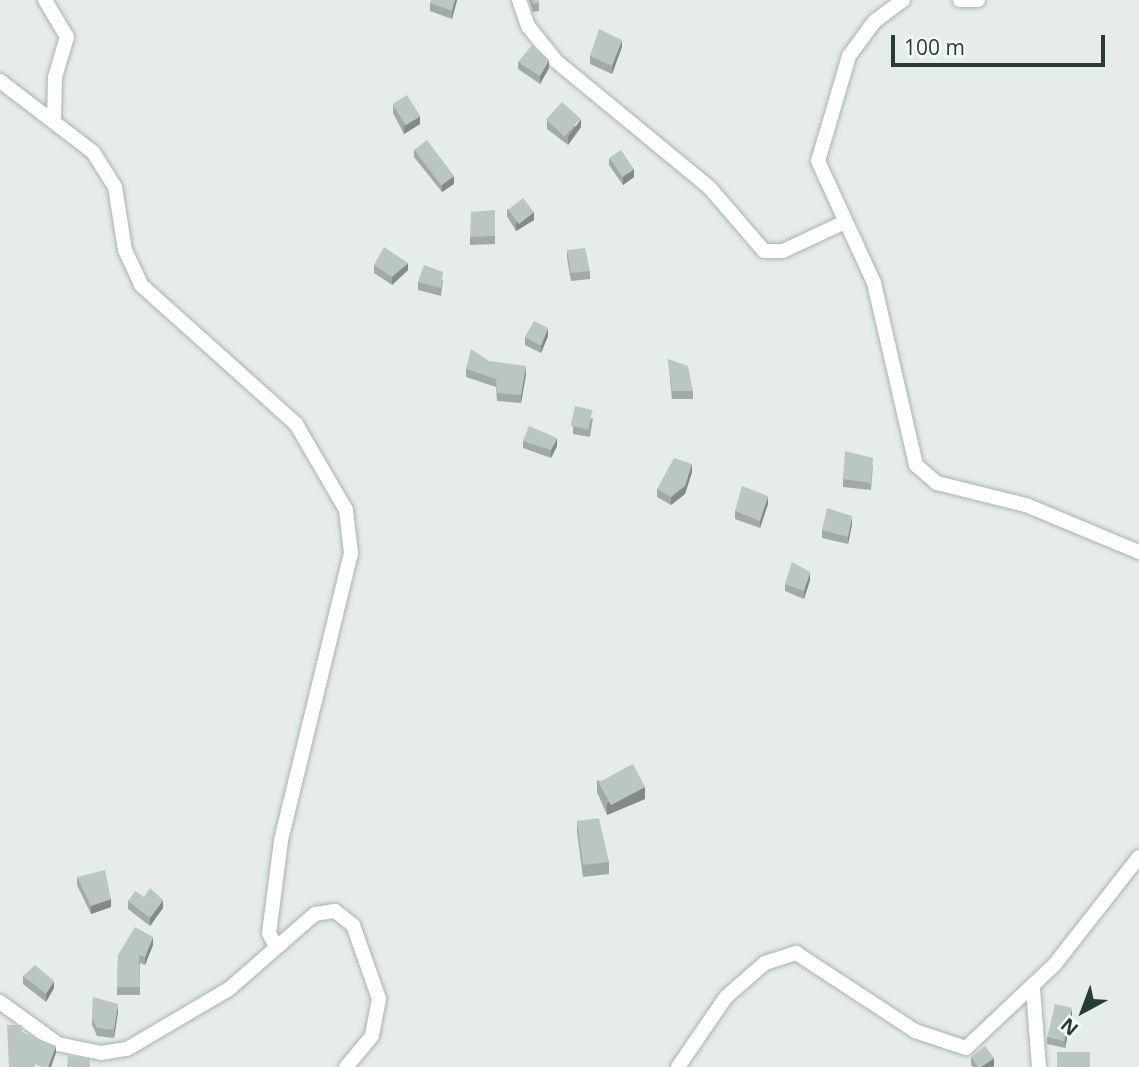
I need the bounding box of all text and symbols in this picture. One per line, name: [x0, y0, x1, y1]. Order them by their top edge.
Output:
scale bar: [894, 21, 1108, 65]
text: 100 m: [904, 33, 965, 61]
north arrow: [1048, 976, 1118, 1046]
text: N: [1055, 1012, 1084, 1042]

